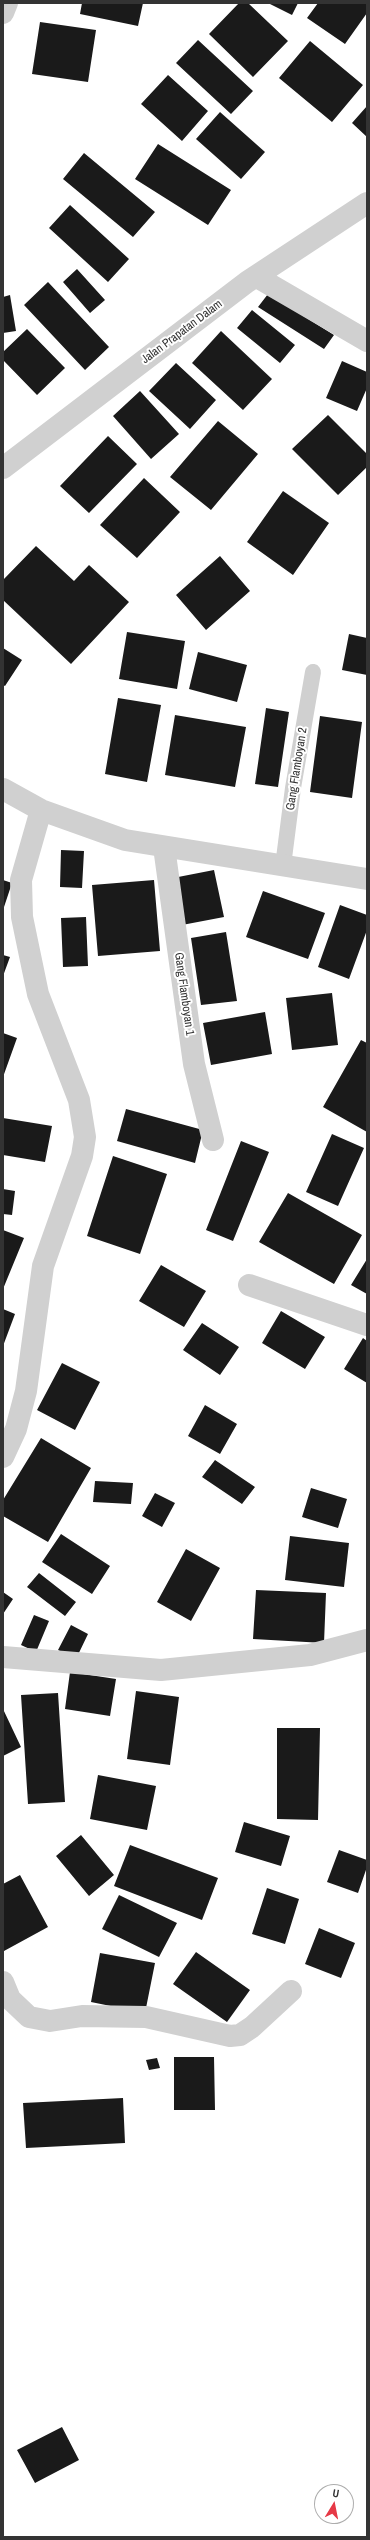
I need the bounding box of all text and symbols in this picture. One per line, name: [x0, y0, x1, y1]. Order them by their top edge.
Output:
street label: Jalan Prapatan Dalam: [139, 297, 225, 367]
street label: Gang Flamboyan 2: [283, 727, 311, 811]
street label: Gang Flamboyan 1: [171, 952, 197, 1036]
north arrow: [314, 2484, 354, 2524]
text: U: [331, 2486, 340, 2501]

